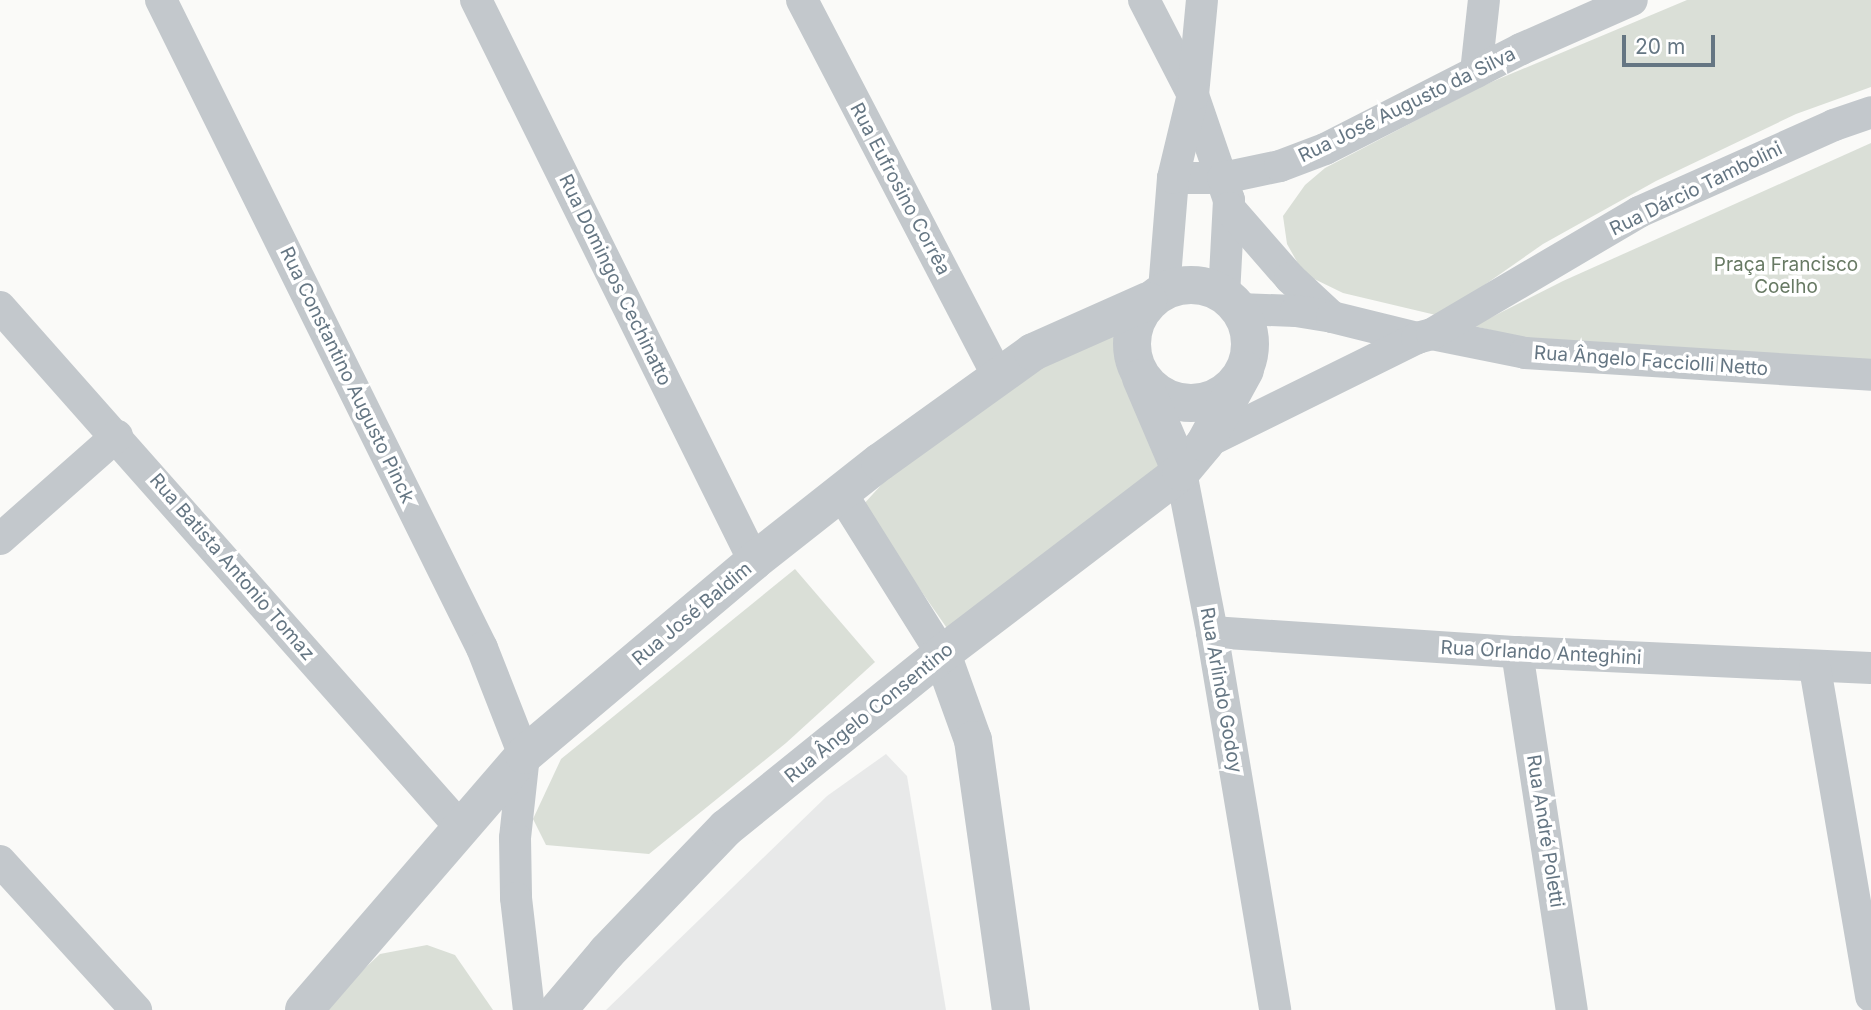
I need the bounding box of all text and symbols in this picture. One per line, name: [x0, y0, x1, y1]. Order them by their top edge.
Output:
scale bar: [1626, 21, 1719, 65]
text: 20 m: [1635, 34, 1685, 59]
street label: Rua José Augusto da Silva: [1295, 42, 1519, 168]
street label: Rua Eufrosino Corrêa: [845, 99, 955, 279]
street label: Rua Dárcio Tambolini: [1606, 137, 1786, 241]
street label: Rua Domingos Cechinatto: [554, 171, 676, 389]
street label: Rua Constantino Augusto Pinck: [275, 243, 419, 507]
park label: Praça Francisco Coelho: [1714, 254, 1858, 298]
street label: Rua Ângelo Facciolli Netto: [1533, 341, 1769, 381]
street label: Rua Batista Antonio Tomaz: [145, 469, 319, 665]
street label: Rua José Baldim: [628, 557, 756, 671]
street label: Rua Arlindo Godoy: [1195, 605, 1247, 775]
street label: Rua Orlando Anteghini: [1440, 636, 1642, 670]
street label: Rua Ângelo Consentino: [780, 638, 958, 788]
street label: Rua André Poletti: [1522, 753, 1568, 909]

